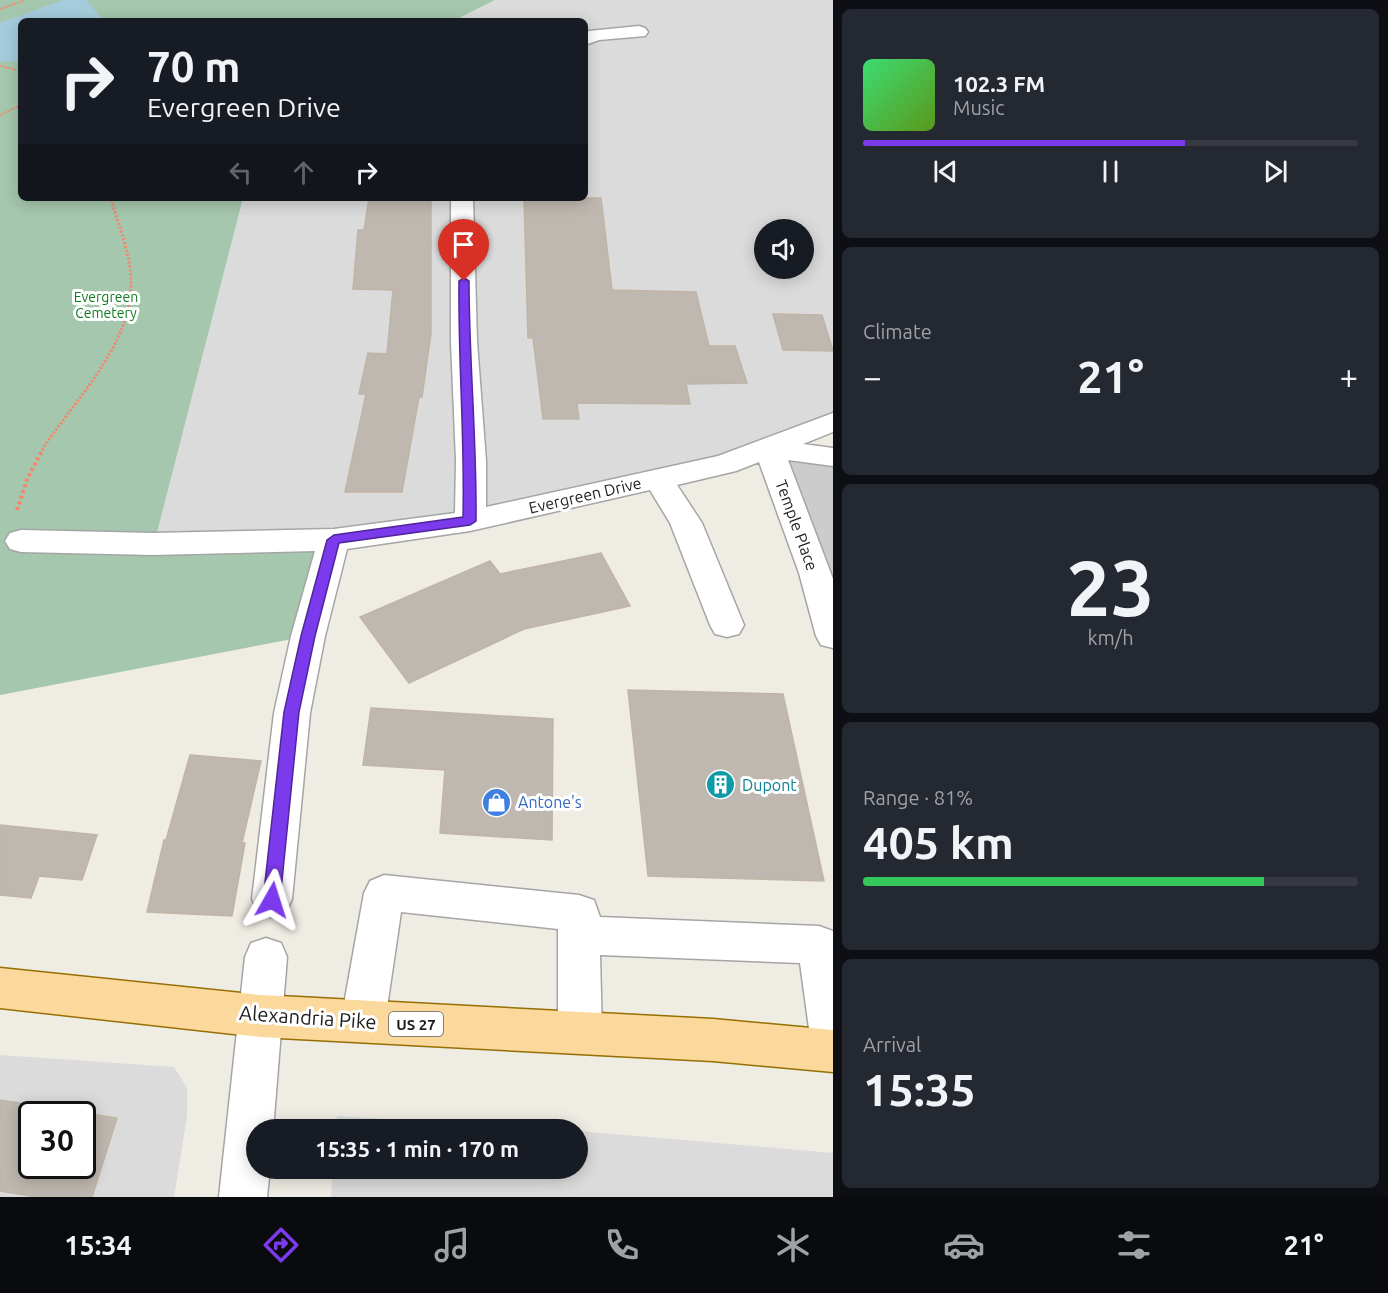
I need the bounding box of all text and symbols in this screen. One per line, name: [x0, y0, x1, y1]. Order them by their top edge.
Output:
icon: right: [48, 42, 126, 120]
text: 70 m: [147, 43, 241, 90]
text: 102.3 FM: [953, 71, 1045, 96]
text: Evergreen Drive: [147, 92, 341, 122]
text: Music: [953, 96, 1005, 119]
icon: previous: [929, 155, 962, 188]
icon: pause: [1094, 155, 1127, 188]
icon: next: [1259, 155, 1292, 188]
icon: left: [224, 156, 257, 189]
icon: ahead: [287, 156, 320, 189]
icon: right: [350, 156, 383, 189]
pin: [438, 219, 489, 281]
map controls: [754, 219, 814, 279]
button: sound: [754, 219, 814, 279]
icon: arrive: [447, 228, 480, 261]
park label: Evergreen Cemetery: [74, 289, 138, 321]
text: Climate: [863, 320, 932, 343]
text: 21°: [1077, 351, 1144, 402]
text: −: [863, 358, 882, 395]
text: +: [1339, 358, 1358, 395]
street label: Evergreen Drive: [527, 473, 643, 517]
street label: Temple Place: [772, 477, 822, 573]
text: 23: [1067, 543, 1154, 631]
text: km/h: [1087, 626, 1134, 649]
building icon: Dupont: [705, 769, 737, 801]
place label: Dupont: [742, 776, 797, 794]
shop icon: Antone's: [481, 786, 513, 818]
text: Range · 81%: [863, 786, 973, 809]
place label: Antone's: [518, 793, 582, 811]
text: 405 km: [863, 817, 1014, 868]
position arrow: [240, 868, 304, 932]
street label: Alexandria Pike: [239, 1001, 377, 1033]
road number: US 27: [389, 1012, 443, 1036]
text: Arrival: [863, 1033, 921, 1056]
text: 15:35: [863, 1064, 976, 1115]
speed limit sign: 30: [18, 1101, 96, 1179]
text: 15:35 · 1 min · 170 m: [315, 1136, 519, 1161]
icon: directions: [260, 1224, 302, 1266]
icon: music: [431, 1224, 473, 1266]
icon: phone: [601, 1224, 643, 1266]
icon: climate: [772, 1224, 814, 1266]
icon: car: [943, 1224, 985, 1266]
icon: filters: [1113, 1224, 1155, 1266]
text: 15:34: [64, 1230, 132, 1260]
text: 21°: [1284, 1230, 1324, 1260]

